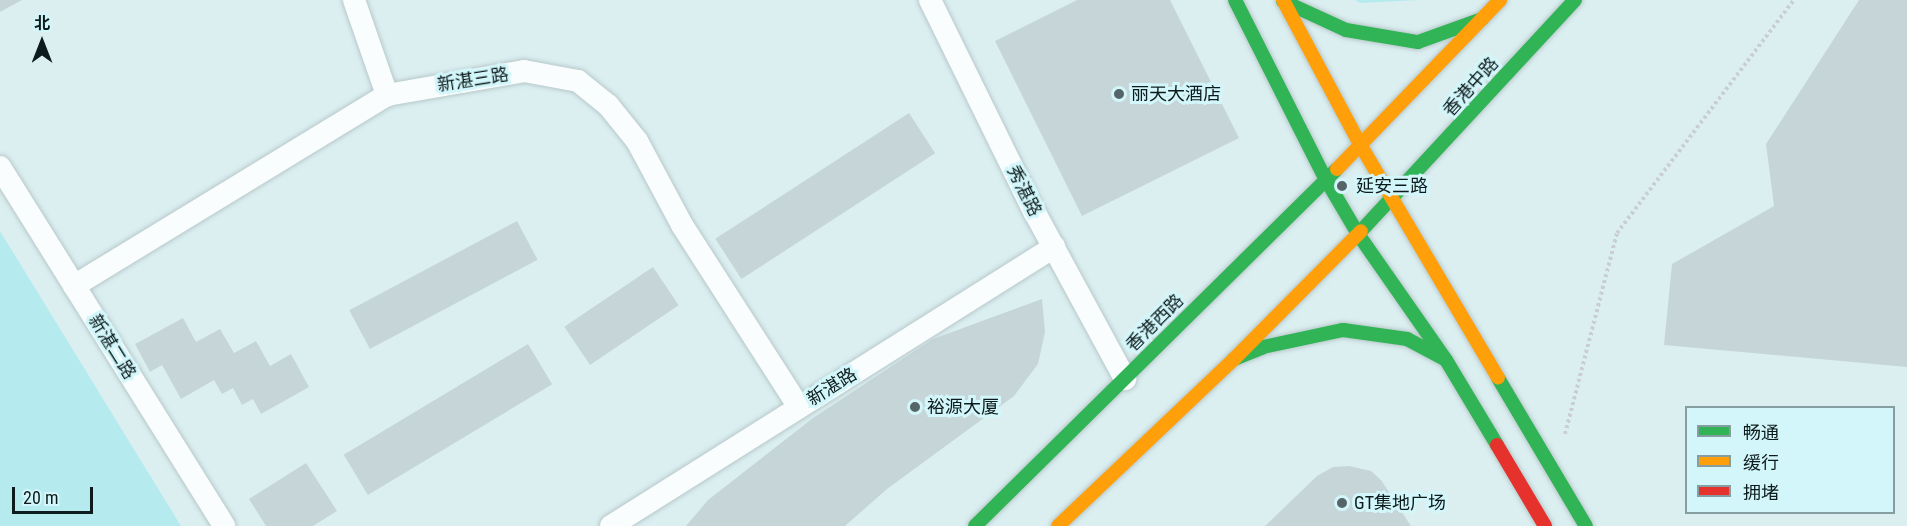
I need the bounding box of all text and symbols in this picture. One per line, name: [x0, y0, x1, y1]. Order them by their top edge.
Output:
north arrow: [12, 12, 72, 72]
text: 北: [34, 14, 50, 33]
street label: 香港中路: [1439, 53, 1503, 121]
street label: 新湛三路: [436, 64, 510, 96]
place label: 丽天大酒店: [1131, 83, 1221, 105]
marker: 丽天大酒店: [1112, 87, 1126, 101]
street label: 秀湛路: [1002, 162, 1046, 220]
place label: 延安三路: [1356, 175, 1428, 197]
marker: 延安三路: [1333, 177, 1351, 195]
street label: 香港西路: [1122, 290, 1188, 356]
street label: 新湛二路: [84, 311, 140, 383]
street label: 新湛路: [803, 364, 861, 410]
place label: 裕源大厦: [927, 396, 999, 418]
marker: 裕源大厦: [908, 400, 922, 414]
legend: [1685, 406, 1895, 514]
text: 畅通: [1743, 422, 1779, 443]
text: 缓行: [1743, 452, 1779, 473]
scale bar: [15, 475, 96, 513]
text: 拥堵: [1743, 482, 1779, 503]
text: 20 m: [23, 487, 58, 508]
place label: GT集地广场: [1354, 492, 1446, 514]
marker: GT集地广场: [1335, 496, 1349, 510]

